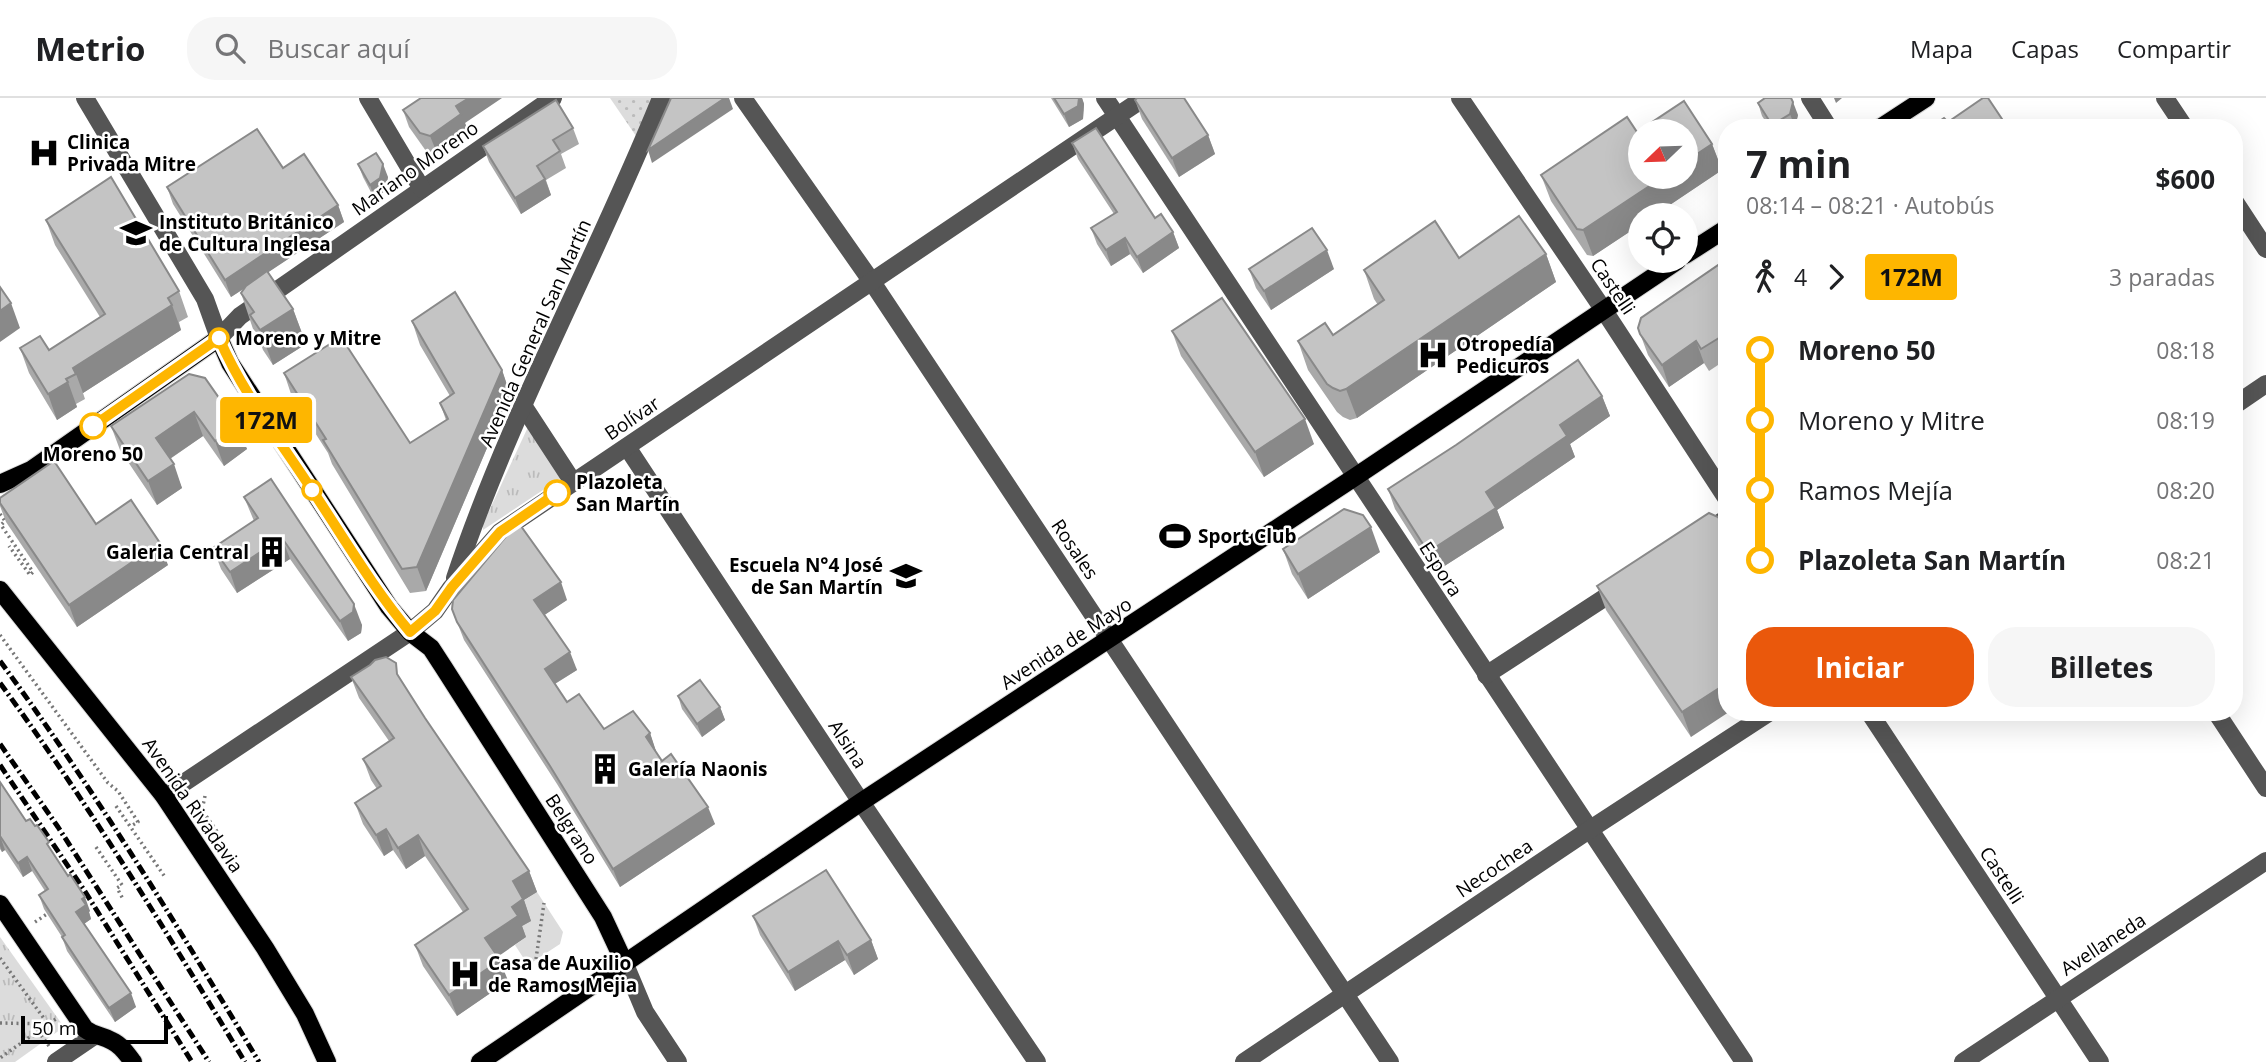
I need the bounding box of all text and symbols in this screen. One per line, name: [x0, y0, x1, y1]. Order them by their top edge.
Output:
search box: [187, 17, 677, 80]
text: Metrio: [35, 26, 145, 71]
icon: search: [211, 29, 249, 67]
text: Buscar aquí: [267, 30, 410, 66]
text: Mapa: [1910, 32, 1973, 65]
text: Capas: [2011, 32, 2079, 65]
text: Compartir: [2117, 32, 2231, 65]
street label: Mariano Moreno: [347, 115, 483, 221]
north arrow: [1628, 119, 1698, 189]
map controls: [1628, 119, 1698, 273]
place label: Clinica Privada Mitre: [67, 129, 196, 177]
hospital icon: Clinica Privada Mitre: [27, 136, 61, 170]
text: 7 min: [1746, 137, 1851, 189]
text: $600: [2156, 161, 2215, 197]
text: 08:14 – 08:21 · Autobús: [1746, 189, 1995, 221]
button: locate: [1628, 203, 1698, 273]
place label: Instituto Británico de Cultura Inglesa: [159, 209, 334, 257]
street label: Avenida General San Martín: [473, 215, 597, 451]
school or university icon: Instituto Británico de Cultura Inglesa: [119, 216, 153, 250]
street label: Castelli: [1584, 252, 1642, 320]
icon: walk: [1746, 258, 1784, 296]
icon: forward: [1817, 258, 1855, 296]
text: 172M: [1879, 260, 1943, 293]
text: 4: [1794, 261, 1807, 293]
text: 3 paradas: [2109, 261, 2215, 293]
place label: Moreno y Mitre: [235, 325, 381, 351]
marker: Moreno y Mitre: [209, 328, 229, 348]
place label: Otropedía Pedicuros: [1456, 331, 1552, 379]
text: Moreno 50: [1798, 332, 1935, 368]
text: 08:18: [2156, 334, 2215, 366]
hospital icon: Otropedía Pedicuros: [1416, 338, 1450, 372]
street label: Bolívar: [599, 390, 665, 446]
line badge: 172M: [217, 397, 315, 443]
text: Moreno y Mitre: [1798, 402, 1985, 438]
text: 172M: [234, 403, 298, 436]
text: 08:19: [2156, 404, 2215, 436]
marker: Moreno 50: [80, 413, 106, 439]
place label: Moreno 50: [43, 441, 143, 467]
place label: Plazoleta San Martín: [576, 469, 680, 517]
text: Ramos Mejía: [1798, 472, 1953, 508]
text: 08:20: [2156, 474, 2215, 506]
unlabelled marker: [302, 480, 322, 500]
marker: Plazoleta San Martín: [544, 480, 570, 506]
street label: Rosales: [1045, 514, 1105, 584]
sports icon: Sport Club: [1158, 519, 1192, 553]
place label: Sport Club: [1198, 523, 1296, 549]
building icon: Galeria Central: [255, 535, 289, 569]
street label: Espora: [1413, 536, 1469, 602]
place label: Galeria Central: [106, 539, 249, 565]
text: Plazoleta San Martín: [1798, 542, 2066, 578]
text: 08:21: [2156, 544, 2215, 576]
place label: Escuela N°4 José de San Martín: [729, 552, 883, 600]
school or university icon: Escuela N°4 José de San Martín: [889, 559, 923, 593]
street label: Avenida de Mayo: [995, 591, 1137, 695]
button: Iniciar: [1746, 627, 1974, 707]
button: Billetes: [1988, 627, 2215, 707]
street label: Alsina: [823, 715, 873, 773]
street label: Avenida Rivadavia: [137, 732, 249, 878]
building icon: Galería Naonis: [588, 752, 622, 786]
place label: Galería Naonis: [628, 756, 768, 782]
street label: Belgrano: [539, 789, 605, 869]
street label: Necochea: [1450, 833, 1538, 903]
street label: Castelli: [1974, 841, 2030, 909]
street label: Avellaneda: [2055, 907, 2151, 981]
place label: Casa de Auxilio de Ramos Mejia: [488, 950, 637, 998]
hospital icon: Casa de Auxilio de Ramos Mejia: [448, 957, 482, 991]
scale bar: [21, 1013, 168, 1045]
text: 50 m: [32, 1015, 76, 1041]

